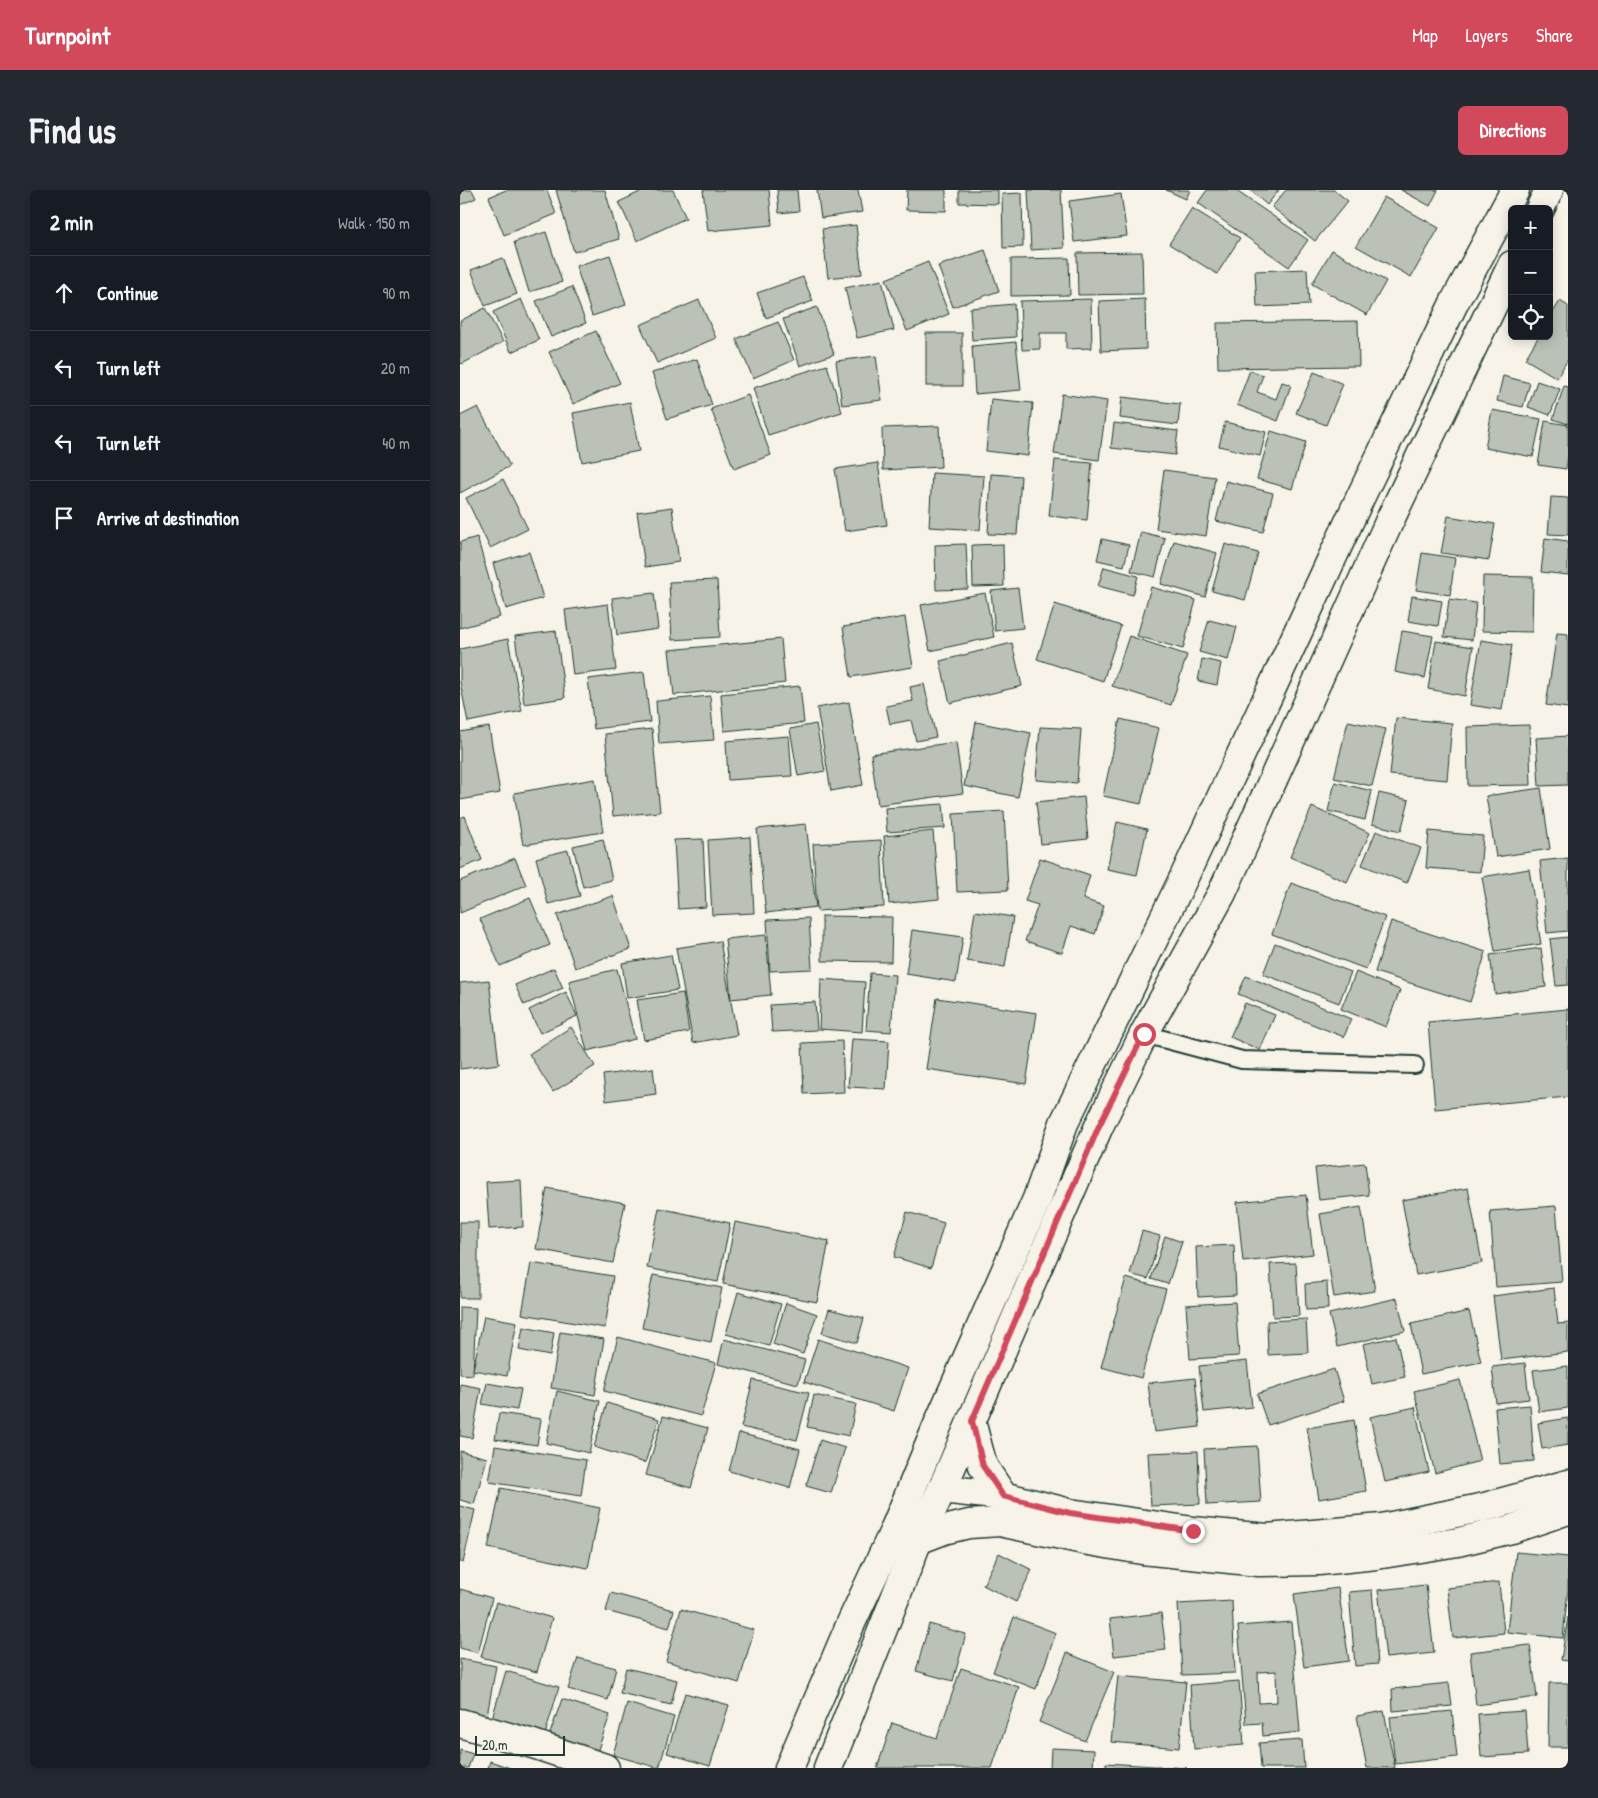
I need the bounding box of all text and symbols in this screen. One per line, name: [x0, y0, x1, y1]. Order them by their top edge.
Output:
text: Turnpoint: [25, 19, 110, 51]
text: Map: [1412, 23, 1438, 48]
text: Layers: [1466, 23, 1508, 48]
text: Share: [1536, 23, 1573, 48]
button: Directions: [1458, 106, 1568, 155]
text: Find us: [30, 107, 116, 154]
map controls: [1508, 205, 1553, 340]
button: +: [1508, 205, 1553, 250]
text: 2 min: [50, 208, 93, 237]
text: Walk · 150 m: [338, 212, 410, 234]
button: −: [1508, 250, 1553, 295]
icon: ahead: [50, 279, 78, 307]
text: Continue: [97, 280, 158, 306]
text: 90 m: [382, 282, 410, 304]
button: locate: [1508, 295, 1553, 340]
icon: left: [50, 354, 78, 382]
text: Turn left: [97, 355, 160, 381]
text: 20 m: [381, 357, 410, 379]
icon: left: [50, 429, 78, 457]
text: Turn left: [97, 430, 160, 456]
text: 40 m: [382, 432, 410, 454]
icon: arrive: [50, 504, 78, 532]
text: Arrive at destination: [97, 505, 239, 531]
route start: [1133, 1023, 1156, 1046]
route end: [1182, 1520, 1205, 1543]
scale bar: [475, 1733, 565, 1756]
text: 20 m: [482, 1735, 508, 1754]

